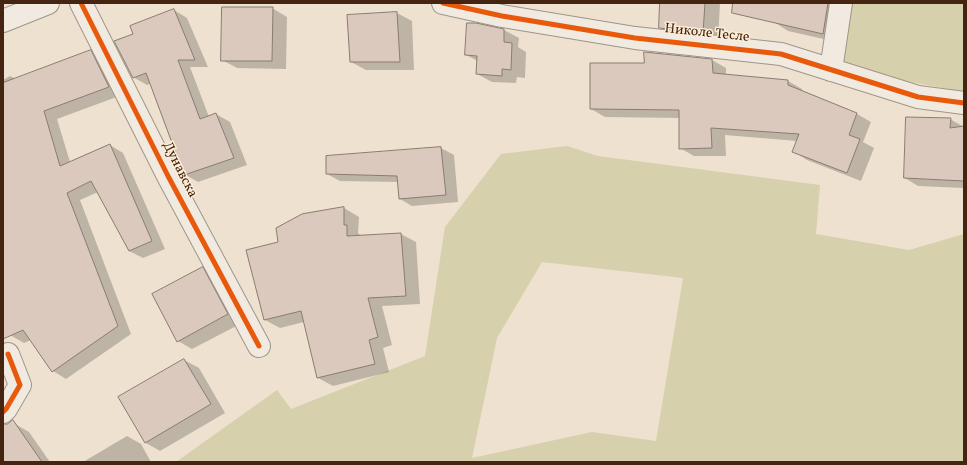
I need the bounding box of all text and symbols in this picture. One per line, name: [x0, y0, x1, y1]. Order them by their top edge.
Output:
street label: Николе Тесле: [664, 21, 750, 47]
street label: Дунавска: [158, 139, 200, 201]

